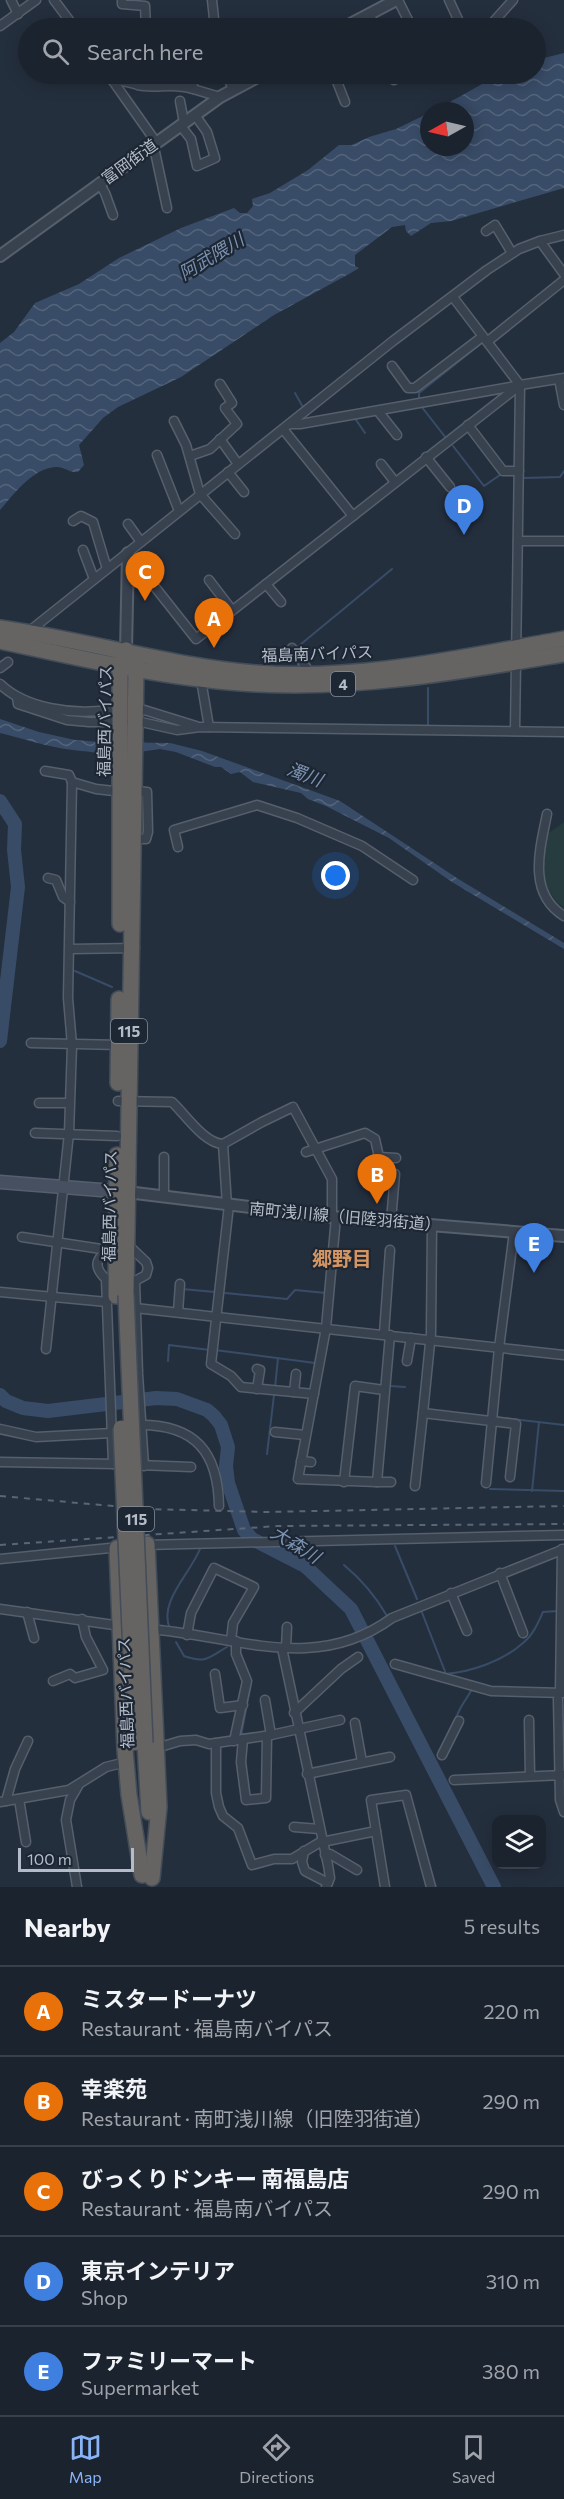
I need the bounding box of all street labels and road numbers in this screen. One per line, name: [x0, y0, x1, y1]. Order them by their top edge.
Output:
street label: 富岡街道: [98, 135, 160, 187]
street label: 福島南バイパス: [261, 642, 373, 664]
street label: 福島西バイパス: [94, 665, 114, 777]
road number: 4: [331, 672, 355, 696]
road number: 115: [111, 1019, 147, 1043]
street label: 福島西バイパス: [99, 1150, 119, 1262]
street label: 南町浅川線（旧陸羽街道）: [249, 1198, 441, 1234]
road number: 115: [118, 1507, 154, 1531]
street label: 福島西バイパス: [114, 1637, 136, 1749]

